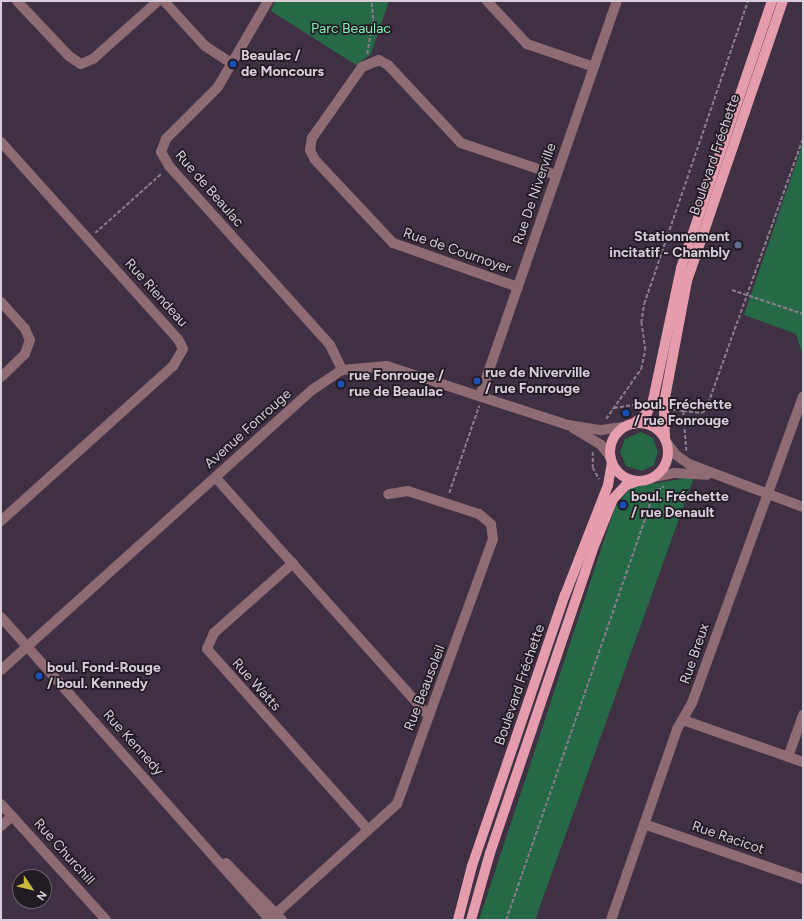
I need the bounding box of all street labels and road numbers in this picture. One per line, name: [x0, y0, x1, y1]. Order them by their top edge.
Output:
street label: Boulevard Fréchette: [686, 92, 744, 218]
street label: Rue De Niverville: [510, 141, 560, 247]
street label: Rue de Beaulac: [171, 147, 247, 231]
street label: Rue de Cournoyer: [401, 225, 513, 277]
street label: Rue Riendeau: [121, 255, 191, 331]
street label: Avenue Fonrouge: [201, 386, 295, 472]
street label: Rue Breux: [677, 621, 713, 687]
street label: Boulevard Fréchette: [491, 622, 549, 748]
street label: Rue Beausoleil: [401, 643, 449, 733]
street label: Rue Watts: [228, 655, 284, 715]
street label: Rue Kennedy: [99, 707, 167, 779]
street label: Rue Churchill: [30, 816, 98, 888]
street label: Rue Racicot: [690, 818, 766, 858]

